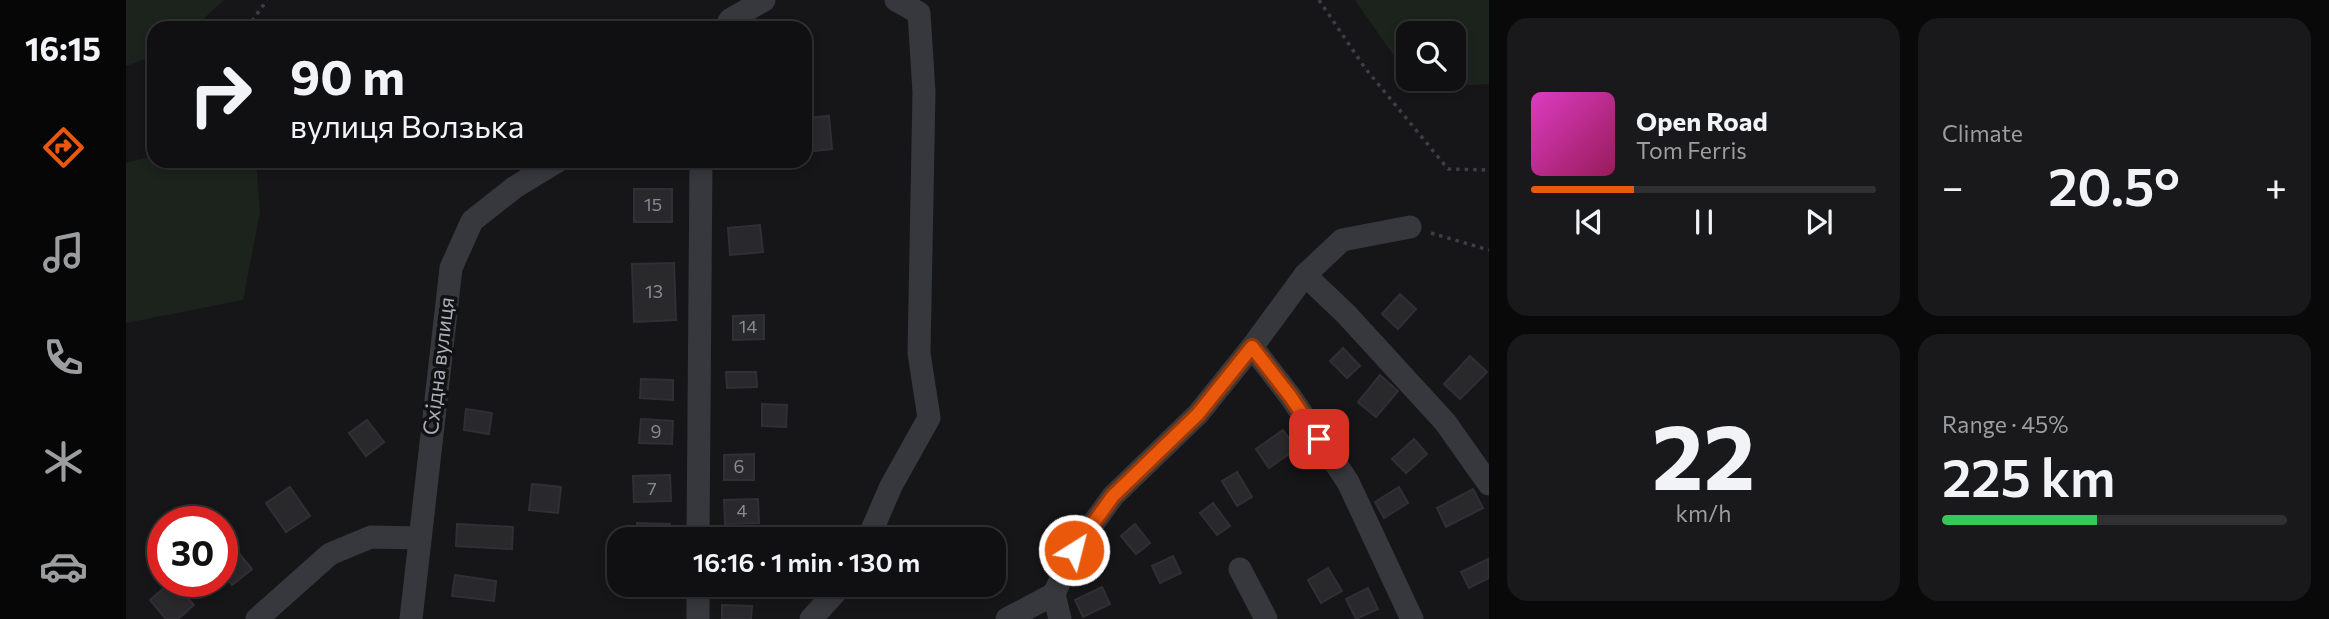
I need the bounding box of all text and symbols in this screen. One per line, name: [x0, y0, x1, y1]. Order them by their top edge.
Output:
map controls: [1396, 21, 1466, 91]
button: search: [1396, 21, 1466, 91]
text: 16:15: [25, 28, 101, 68]
text: 90 m: [290, 45, 405, 105]
icon: right: [175, 49, 266, 140]
text: вулиця Волзька: [290, 105, 524, 145]
text: Open Road: [1636, 105, 1768, 136]
text: Climate: [1942, 119, 2023, 147]
icon: directions: [39, 123, 88, 172]
text: Tom Ferris: [1636, 136, 1747, 164]
text: 20.5°: [2048, 153, 2180, 217]
text: −: [1942, 162, 1964, 209]
text: +: [2265, 162, 2287, 209]
house number: 15: [644, 193, 662, 215]
icon: previous: [1570, 203, 1608, 241]
icon: pause: [1685, 203, 1723, 241]
icon: next: [1800, 203, 1838, 241]
icon: music: [39, 228, 88, 277]
house number: 13: [645, 280, 663, 302]
street label: Східна вулиця: [417, 295, 458, 436]
house number: 14: [739, 315, 757, 337]
icon: phone: [39, 333, 88, 382]
text: 22: [1652, 397, 1755, 509]
pin: [1289, 409, 1349, 469]
text: Range · 45%: [1942, 410, 2068, 438]
house number: 9: [651, 420, 661, 442]
icon: arrive: [1300, 420, 1338, 458]
icon: climate: [39, 437, 88, 486]
text: 225 km: [1942, 444, 2115, 508]
house number: 6: [734, 455, 744, 477]
house number: 7: [647, 477, 657, 499]
house number: 4: [737, 499, 748, 521]
text: km/h: [1676, 499, 1731, 527]
speed limit sign: 30: [147, 506, 238, 597]
position arrow: [1037, 513, 1111, 587]
icon: car: [39, 542, 88, 591]
text: 16:16 · 1 min · 130 m: [693, 546, 920, 577]

